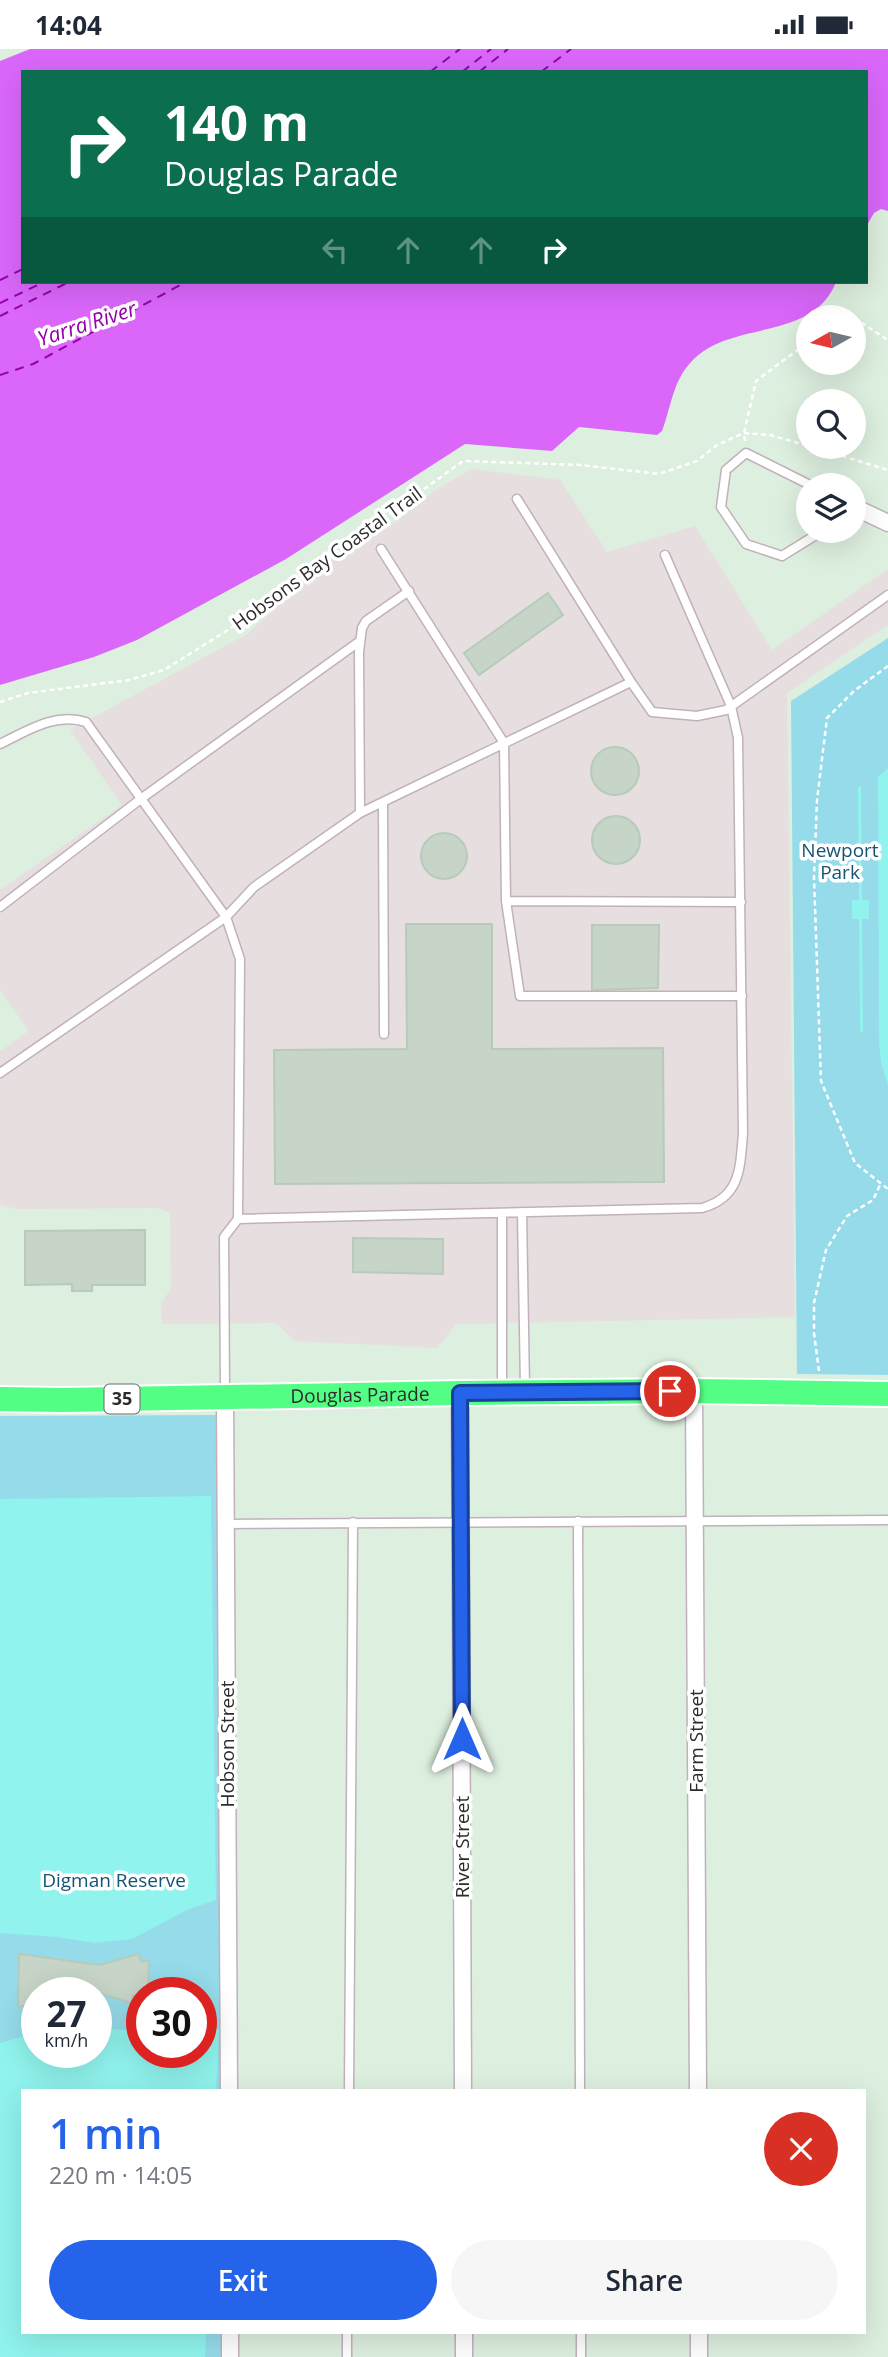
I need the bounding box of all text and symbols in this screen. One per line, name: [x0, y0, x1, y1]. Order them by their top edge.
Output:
text: 14:04: [35, 7, 102, 43]
text: 140 m: [164, 89, 309, 155]
icon: right: [49, 98, 140, 189]
text: Douglas Parade: [164, 152, 398, 195]
icon: left: [316, 231, 354, 269]
icon: ahead: [389, 231, 427, 269]
icon: ahead: [462, 231, 500, 269]
icon: right: [535, 231, 573, 269]
water label: Yarra River: [34, 294, 140, 352]
north arrow: [796, 305, 866, 375]
map controls: [796, 305, 866, 543]
button: search: [796, 389, 866, 459]
button: layers: [796, 473, 866, 543]
street label: Hobsons Bay Coastal Trail: [227, 480, 427, 636]
park label: Newport Park: [801, 837, 879, 885]
pin: [640, 1361, 700, 1421]
icon: arrive: [651, 1372, 689, 1410]
street label: Douglas Parade: [290, 1381, 430, 1409]
road number: 35: [104, 1385, 140, 1413]
street label: Hobson Street: [214, 1680, 240, 1808]
street label: Farm Street: [683, 1689, 709, 1793]
position arrow: [425, 1702, 499, 1776]
street label: River Street: [449, 1796, 475, 1898]
park label: Digman Reserve: [42, 1867, 186, 1893]
speed limit sign: 30: [126, 1977, 217, 2068]
text: 27: [46, 1990, 87, 2037]
text: km/h: [45, 2028, 88, 2052]
text: 1 min: [49, 2104, 162, 2161]
button: close: [764, 2112, 838, 2186]
text: 220 m · 14:05: [49, 2159, 192, 2191]
button: Exit: [49, 2240, 437, 2320]
button: Share: [451, 2240, 838, 2320]

